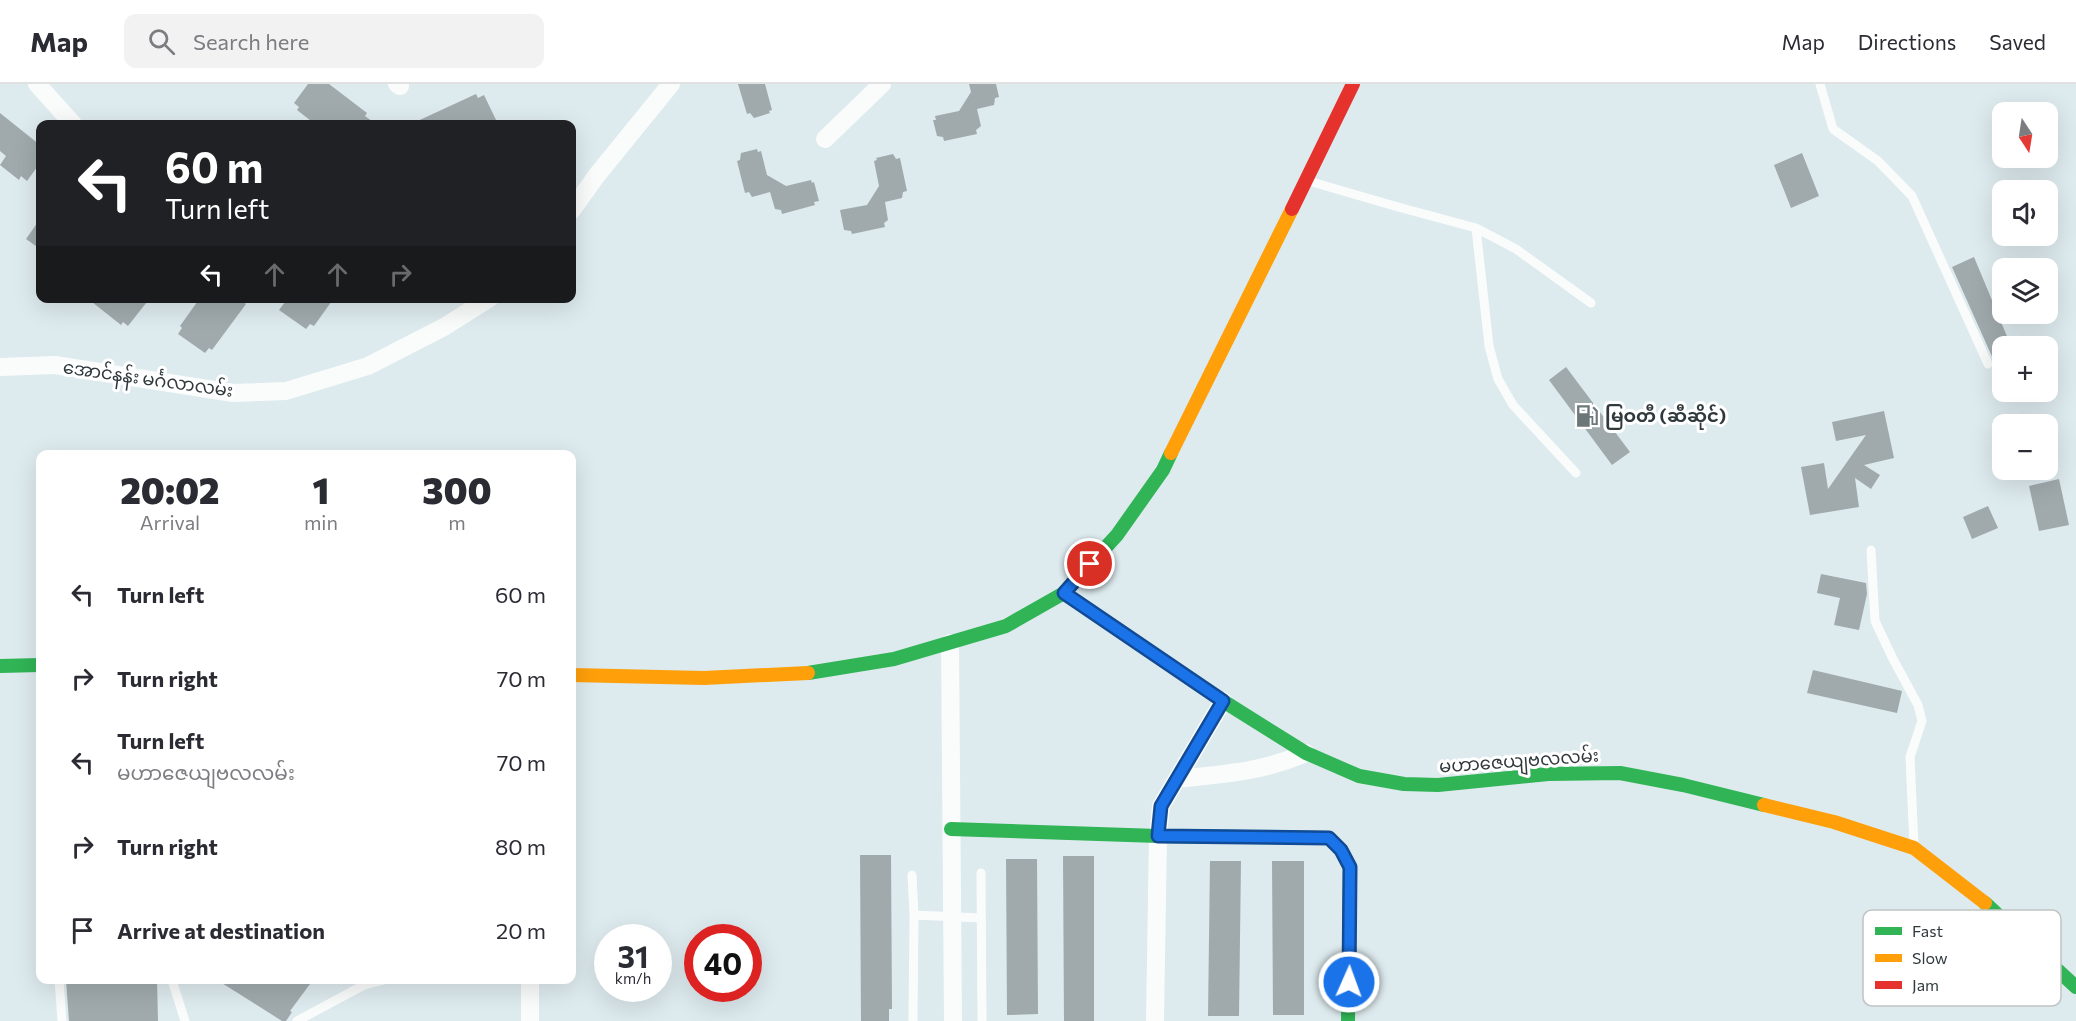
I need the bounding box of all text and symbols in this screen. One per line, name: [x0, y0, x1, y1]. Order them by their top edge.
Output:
search box: [124, 14, 544, 68]
text: Map: [30, 24, 88, 58]
icon: search: [145, 25, 178, 58]
text: Search here: [193, 28, 309, 55]
text: Map: [1782, 29, 1825, 54]
text: Directions: [1858, 29, 1956, 54]
text: Saved: [1989, 29, 2046, 54]
north arrow: [1992, 102, 2058, 168]
map controls: [1992, 102, 2058, 480]
text: 60 m: [165, 140, 264, 192]
icon: left: [66, 144, 144, 222]
button: sound: [1992, 180, 2058, 246]
text: Turn left: [165, 192, 269, 225]
icon: left: [195, 258, 228, 291]
icon: ahead: [258, 258, 291, 291]
icon: ahead: [321, 258, 354, 291]
icon: right: [384, 258, 417, 291]
button: layers: [1992, 258, 2058, 324]
button: +: [1992, 336, 2058, 402]
street label: အောင်နန်း မင်္ဂလာလမ်း: [61, 354, 235, 406]
fuel station icon: မြဝတီ (ဆီဆိုင်): [1574, 403, 1600, 429]
place label: မြဝတီ (ဆီဆိုင်): [1605, 404, 1726, 430]
button: −: [1992, 414, 2058, 480]
text: 20:02: [120, 467, 220, 511]
text: 1: [313, 467, 329, 511]
text: 300: [422, 467, 492, 511]
text: Arrival: [140, 510, 200, 534]
text: min: [304, 510, 338, 534]
text: m: [448, 510, 466, 534]
pin: [1064, 538, 1115, 589]
icon: arrive: [1073, 547, 1106, 580]
icon: left: [66, 578, 99, 611]
text: Turn left: [117, 581, 204, 608]
text: 60 m: [495, 581, 546, 608]
icon: right: [66, 662, 99, 695]
text: Turn right: [117, 665, 218, 692]
text: 70 m: [497, 665, 546, 692]
text: Turn left: [117, 727, 204, 754]
street label: မဟာဇေယျဗလလမ်း: [1438, 742, 1600, 782]
icon: left: [66, 746, 99, 779]
text: 70 m: [497, 749, 546, 776]
text: မဟာဇေယျဗလလမ်း: [117, 760, 295, 784]
icon: right: [66, 830, 99, 863]
text: Turn right: [117, 833, 218, 860]
text: 80 m: [495, 833, 546, 860]
legend: [1863, 910, 2061, 1006]
icon: arrive: [66, 914, 99, 947]
text: Arrive at destination: [117, 917, 325, 944]
text: 20 m: [496, 917, 546, 944]
text: Fast: [1912, 921, 1943, 940]
speed limit sign: 40: [684, 924, 762, 1002]
text: 31: [617, 937, 649, 974]
text: Slow: [1912, 948, 1948, 967]
position arrow: [1317, 950, 1381, 1014]
text: km/h: [615, 969, 651, 987]
text: Jam: [1912, 975, 1939, 994]

